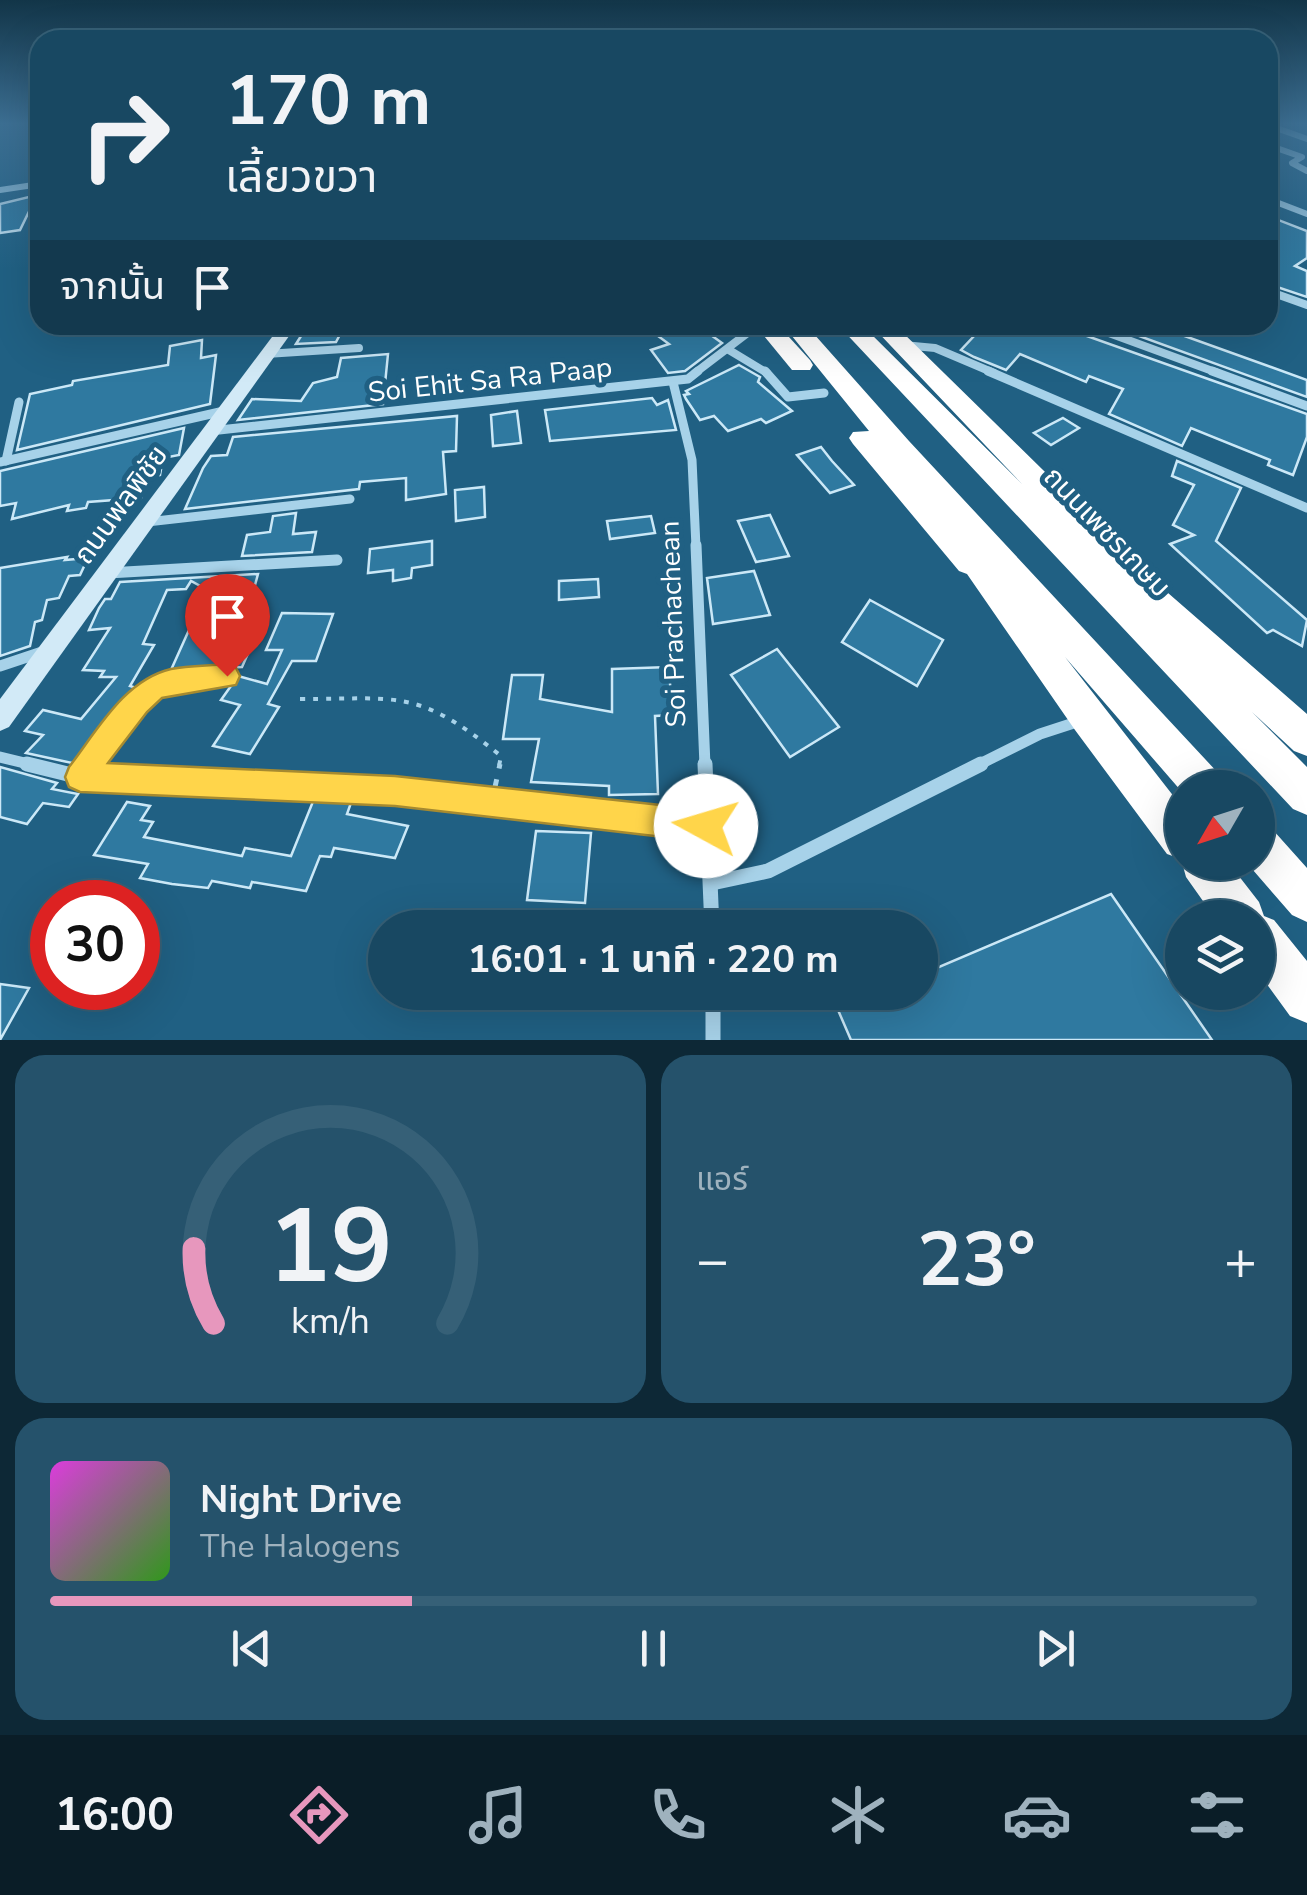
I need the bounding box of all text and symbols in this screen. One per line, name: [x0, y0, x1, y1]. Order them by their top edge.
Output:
text: 170 m: [225, 53, 431, 149]
icon: right: [60, 70, 190, 200]
text: เลี้ยวขวา: [225, 147, 377, 208]
icon: arrive: [185, 260, 240, 315]
text: จากนั้น: [60, 261, 165, 312]
street label: Soi Ehit Sa Ra Paap: [366, 348, 614, 412]
street label: ถนนพลพิชัย: [65, 438, 177, 572]
street label: ถนนเพชรเกษม: [1035, 459, 1179, 605]
street label: Soi Prachachean: [650, 520, 696, 728]
pin: [185, 574, 270, 677]
icon: arrive: [200, 589, 255, 644]
north arrow: [1165, 770, 1275, 880]
map controls: [1165, 770, 1275, 1010]
position arrow: [654, 774, 758, 878]
speed limit sign: 30: [30, 880, 160, 1010]
button: layers: [1165, 900, 1275, 1010]
text: 16:01 · 1 นาที · 220 m: [467, 934, 839, 985]
text: แอร์: [696, 1158, 748, 1201]
text: 19: [268, 1176, 393, 1318]
text: 23°: [917, 1209, 1036, 1311]
text: −: [696, 1223, 729, 1298]
text: +: [1224, 1223, 1257, 1298]
text: km/h: [291, 1297, 370, 1346]
text: Night Drive: [200, 1474, 402, 1525]
text: The Halogens: [200, 1525, 400, 1568]
icon: previous: [224, 1621, 279, 1676]
icon: pause: [626, 1621, 681, 1676]
icon: next: [1028, 1621, 1083, 1676]
icon: directions: [284, 1780, 354, 1850]
icon: music: [463, 1780, 533, 1850]
icon: phone: [643, 1780, 713, 1850]
icon: climate: [823, 1780, 893, 1850]
icon: car: [1002, 1780, 1072, 1850]
icon: filters: [1182, 1780, 1252, 1850]
text: 16:00: [55, 1785, 174, 1846]

